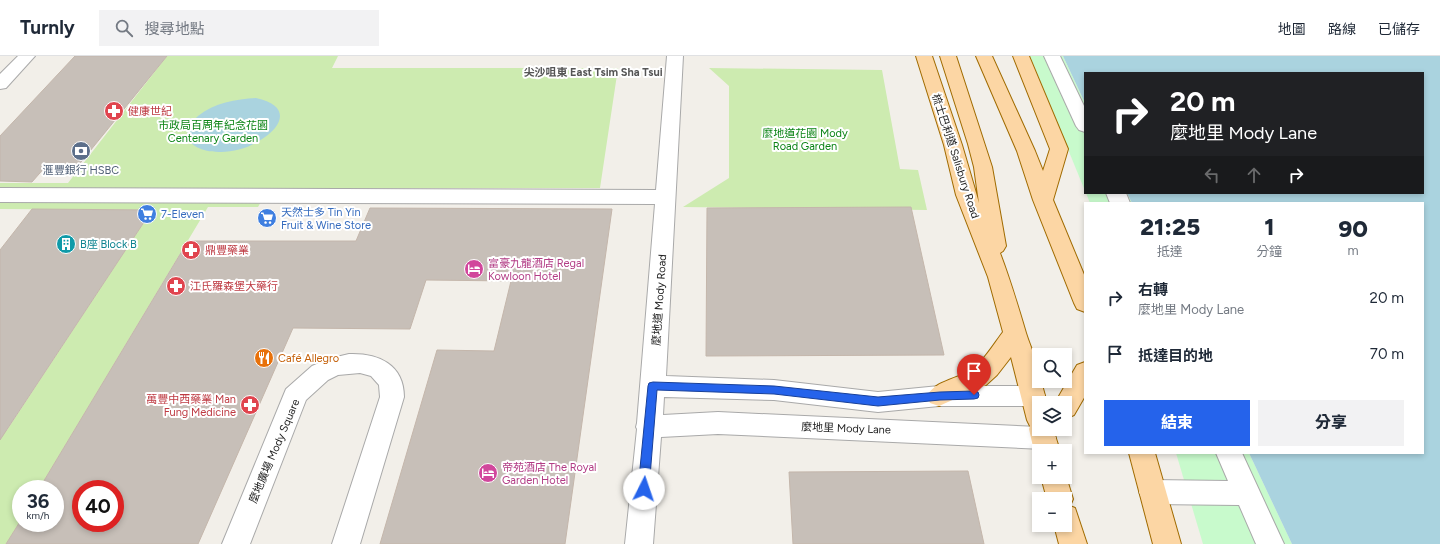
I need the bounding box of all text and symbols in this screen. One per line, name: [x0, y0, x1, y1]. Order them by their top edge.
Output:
search box: [99, 10, 379, 46]
text: Turnly: [20, 16, 75, 39]
icon: search: [113, 17, 135, 39]
text: 搜尋地點: [145, 20, 205, 38]
text: 地圖: [1278, 21, 1306, 38]
text: 路線: [1328, 21, 1356, 38]
text: 已儲存: [1378, 21, 1420, 38]
district label: 尖沙咀東 East Tsim Sha Tsui: [523, 66, 663, 79]
text: 20 m: [1170, 84, 1235, 118]
icon: right: [1104, 88, 1156, 140]
street label: 梳士巴利道 Salisbury Road: [929, 92, 982, 220]
pharmacy icon: 健康世紀: [103, 100, 125, 122]
place label: 健康世紀: [128, 105, 172, 118]
park label: 市政局百周年紀念花園 Centenary Garden: [158, 119, 268, 145]
text: 麼地里 Mody Lane: [1170, 122, 1317, 144]
park label: 麼地道花園 Mody Road Garden: [762, 127, 848, 153]
bank icon: 滙豐銀行 HSBC: [70, 140, 92, 162]
place label: 滙豐銀行 HSBC: [43, 164, 119, 177]
icon: left: [1201, 164, 1223, 186]
icon: ahead: [1243, 164, 1265, 186]
icon: right: [1285, 164, 1307, 186]
supermarket icon: 7-Eleven: [136, 203, 158, 225]
place label: 天然士多 Tin Yin Fruit & Wine Store: [281, 206, 371, 232]
supermarket icon: 天然士多 Tin Yin Fruit & Wine Store: [256, 207, 278, 229]
place label: 7-Eleven: [161, 208, 204, 221]
text: 21:25: [1140, 212, 1200, 241]
text: 1: [1264, 212, 1274, 241]
text: 90: [1338, 214, 1368, 243]
building icon: B座 Block B: [55, 233, 77, 255]
place label: B座 Block B: [80, 238, 137, 251]
pharmacy icon: 鼎豐藥業: [180, 239, 202, 261]
text: m: [1348, 243, 1359, 258]
place label: 鼎豐藥業: [205, 244, 249, 257]
text: 抵達: [1157, 244, 1183, 259]
text: 分鐘: [1256, 244, 1282, 259]
street label: 麼地道 Mody Road: [650, 254, 669, 346]
place label: 富豪九龍酒店 Regal Kowloon Hotel: [488, 257, 584, 283]
hotel icon: 富豪九龍酒店 Regal Kowloon Hotel: [463, 258, 485, 280]
pharmacy icon: 江氏羅森堡大藥行: [165, 275, 187, 297]
place label: 江氏羅森堡大藥行: [190, 280, 278, 293]
text: 右轉: [1138, 281, 1168, 299]
icon: right: [1104, 287, 1126, 309]
text: 20 m: [1370, 289, 1404, 307]
text: 麼地里 Mody Lane: [1138, 302, 1244, 317]
icon: arrive: [1104, 343, 1126, 365]
text: 70 m: [1370, 345, 1404, 363]
restaurant icon: Café Allegro: [253, 347, 275, 369]
text: 抵達目的地: [1138, 347, 1213, 365]
map controls: [1032, 348, 1072, 532]
button: search: [1032, 348, 1072, 388]
place label: Café Allegro: [278, 352, 339, 365]
pin: [957, 354, 991, 395]
icon: arrive: [963, 360, 985, 382]
place label: 萬豐中西藥業 Man Fung Medicine: [146, 393, 236, 419]
pharmacy icon: 萬豐中西藥業 Man Fung Medicine: [239, 394, 261, 416]
button: layers: [1032, 396, 1072, 436]
street label: 麼地廣場 Mody Square: [247, 397, 302, 505]
button: 結束: [1104, 400, 1250, 446]
button: 分享: [1258, 400, 1404, 446]
street label: 麼地里 Mody Lane: [801, 420, 891, 437]
button: +: [1032, 444, 1072, 484]
place label: 帝苑酒店 The Royal Garden Hotel: [502, 461, 596, 487]
hotel icon: 帝苑酒店 The Royal Garden Hotel: [477, 462, 499, 484]
position arrow: [623, 468, 665, 510]
speed limit sign: 40: [72, 480, 124, 532]
text: 36: [27, 489, 49, 513]
button: −: [1032, 492, 1072, 532]
text: km/h: [27, 509, 49, 522]

